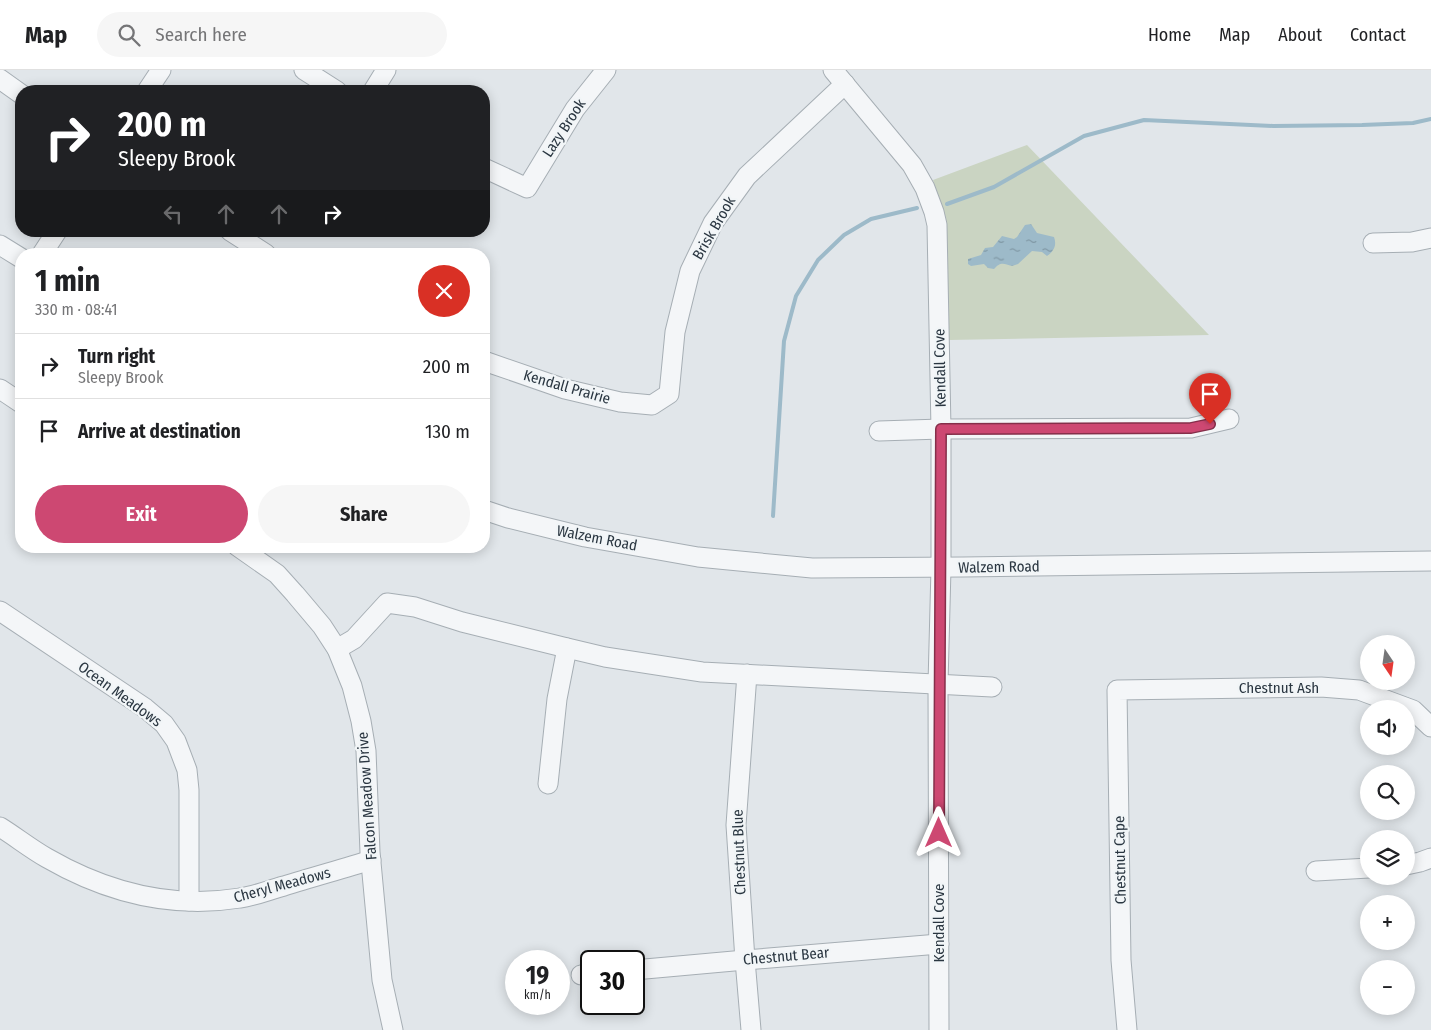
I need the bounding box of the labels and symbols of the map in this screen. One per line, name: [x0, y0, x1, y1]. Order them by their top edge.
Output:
street label: Lazy Brook: [539, 95, 589, 161]
street label: Brisk Brook: [689, 193, 739, 263]
street label: Kendall Cove: [930, 328, 950, 408]
street label: Kendall Prairie: [521, 366, 613, 408]
pin: [1189, 373, 1231, 424]
street label: Walzem Road: [555, 521, 639, 555]
street label: Walzem Road: [958, 557, 1040, 577]
north arrow: [1360, 635, 1415, 690]
street label: Ocean Meadows: [75, 658, 165, 730]
street label: Chestnut Ash: [1239, 679, 1319, 697]
street label: Falcon Meadow Drive: [354, 731, 380, 861]
position arrow: [912, 806, 964, 858]
street label: Chestnut Blue: [729, 809, 749, 895]
street label: Chestnut Cape: [1110, 816, 1130, 904]
street label: Cheryl Meadows: [232, 863, 332, 907]
street label: Kendall Cove: [930, 884, 948, 962]
street label: Chestnut Bear: [742, 943, 831, 969]
speed limit sign: 30: [580, 950, 645, 1015]

